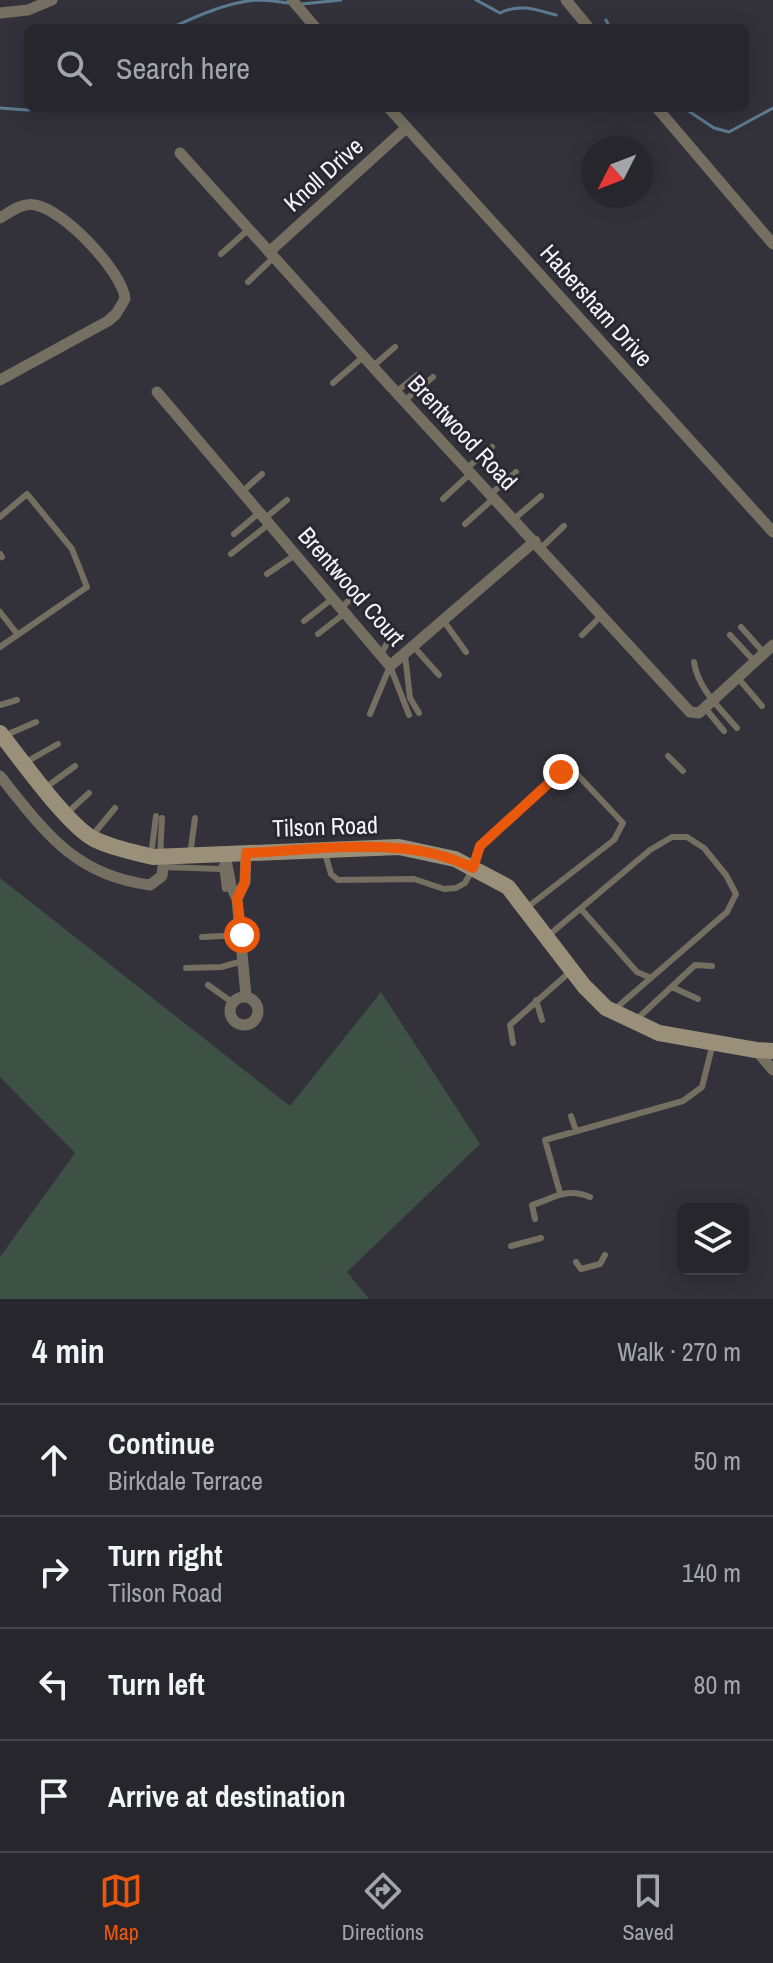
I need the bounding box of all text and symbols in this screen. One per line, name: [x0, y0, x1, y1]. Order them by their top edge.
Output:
search box: [24, 24, 749, 112]
icon: search: [52, 46, 96, 90]
text: Search here: [116, 48, 250, 88]
street label: Knoll Drive: [277, 130, 369, 218]
north arrow: [581, 136, 653, 208]
street label: Habersham Drive: [534, 237, 660, 373]
street label: Brentwood Road: [401, 367, 525, 497]
street label: Brentwood Court: [291, 520, 413, 653]
route end: [543, 754, 579, 790]
street label: Tilson Road: [272, 808, 378, 844]
route start: [224, 917, 260, 953]
map controls: [677, 1203, 749, 1275]
button: layers: [677, 1203, 749, 1275]
text: 4 min: [32, 1328, 105, 1374]
text: Walk · 270 m: [617, 1334, 741, 1369]
text: Continue: [108, 1423, 215, 1463]
icon: ahead: [32, 1438, 76, 1482]
text: 50 m: [694, 1443, 741, 1478]
text: Birkdale Terrace: [108, 1463, 263, 1498]
text: Turn right: [108, 1535, 222, 1575]
icon: right: [32, 1550, 76, 1594]
text: 140 m: [682, 1555, 741, 1590]
text: Tilson Road: [108, 1575, 222, 1610]
icon: left: [32, 1662, 76, 1706]
text: Turn left: [108, 1664, 205, 1704]
text: 80 m: [694, 1667, 741, 1702]
icon: arrive: [32, 1774, 76, 1818]
text: Arrive at destination: [108, 1776, 346, 1816]
tab: Map: [99, 1869, 143, 1947]
tab: Directions: [342, 1869, 424, 1947]
tab: Saved: [623, 1869, 674, 1947]

